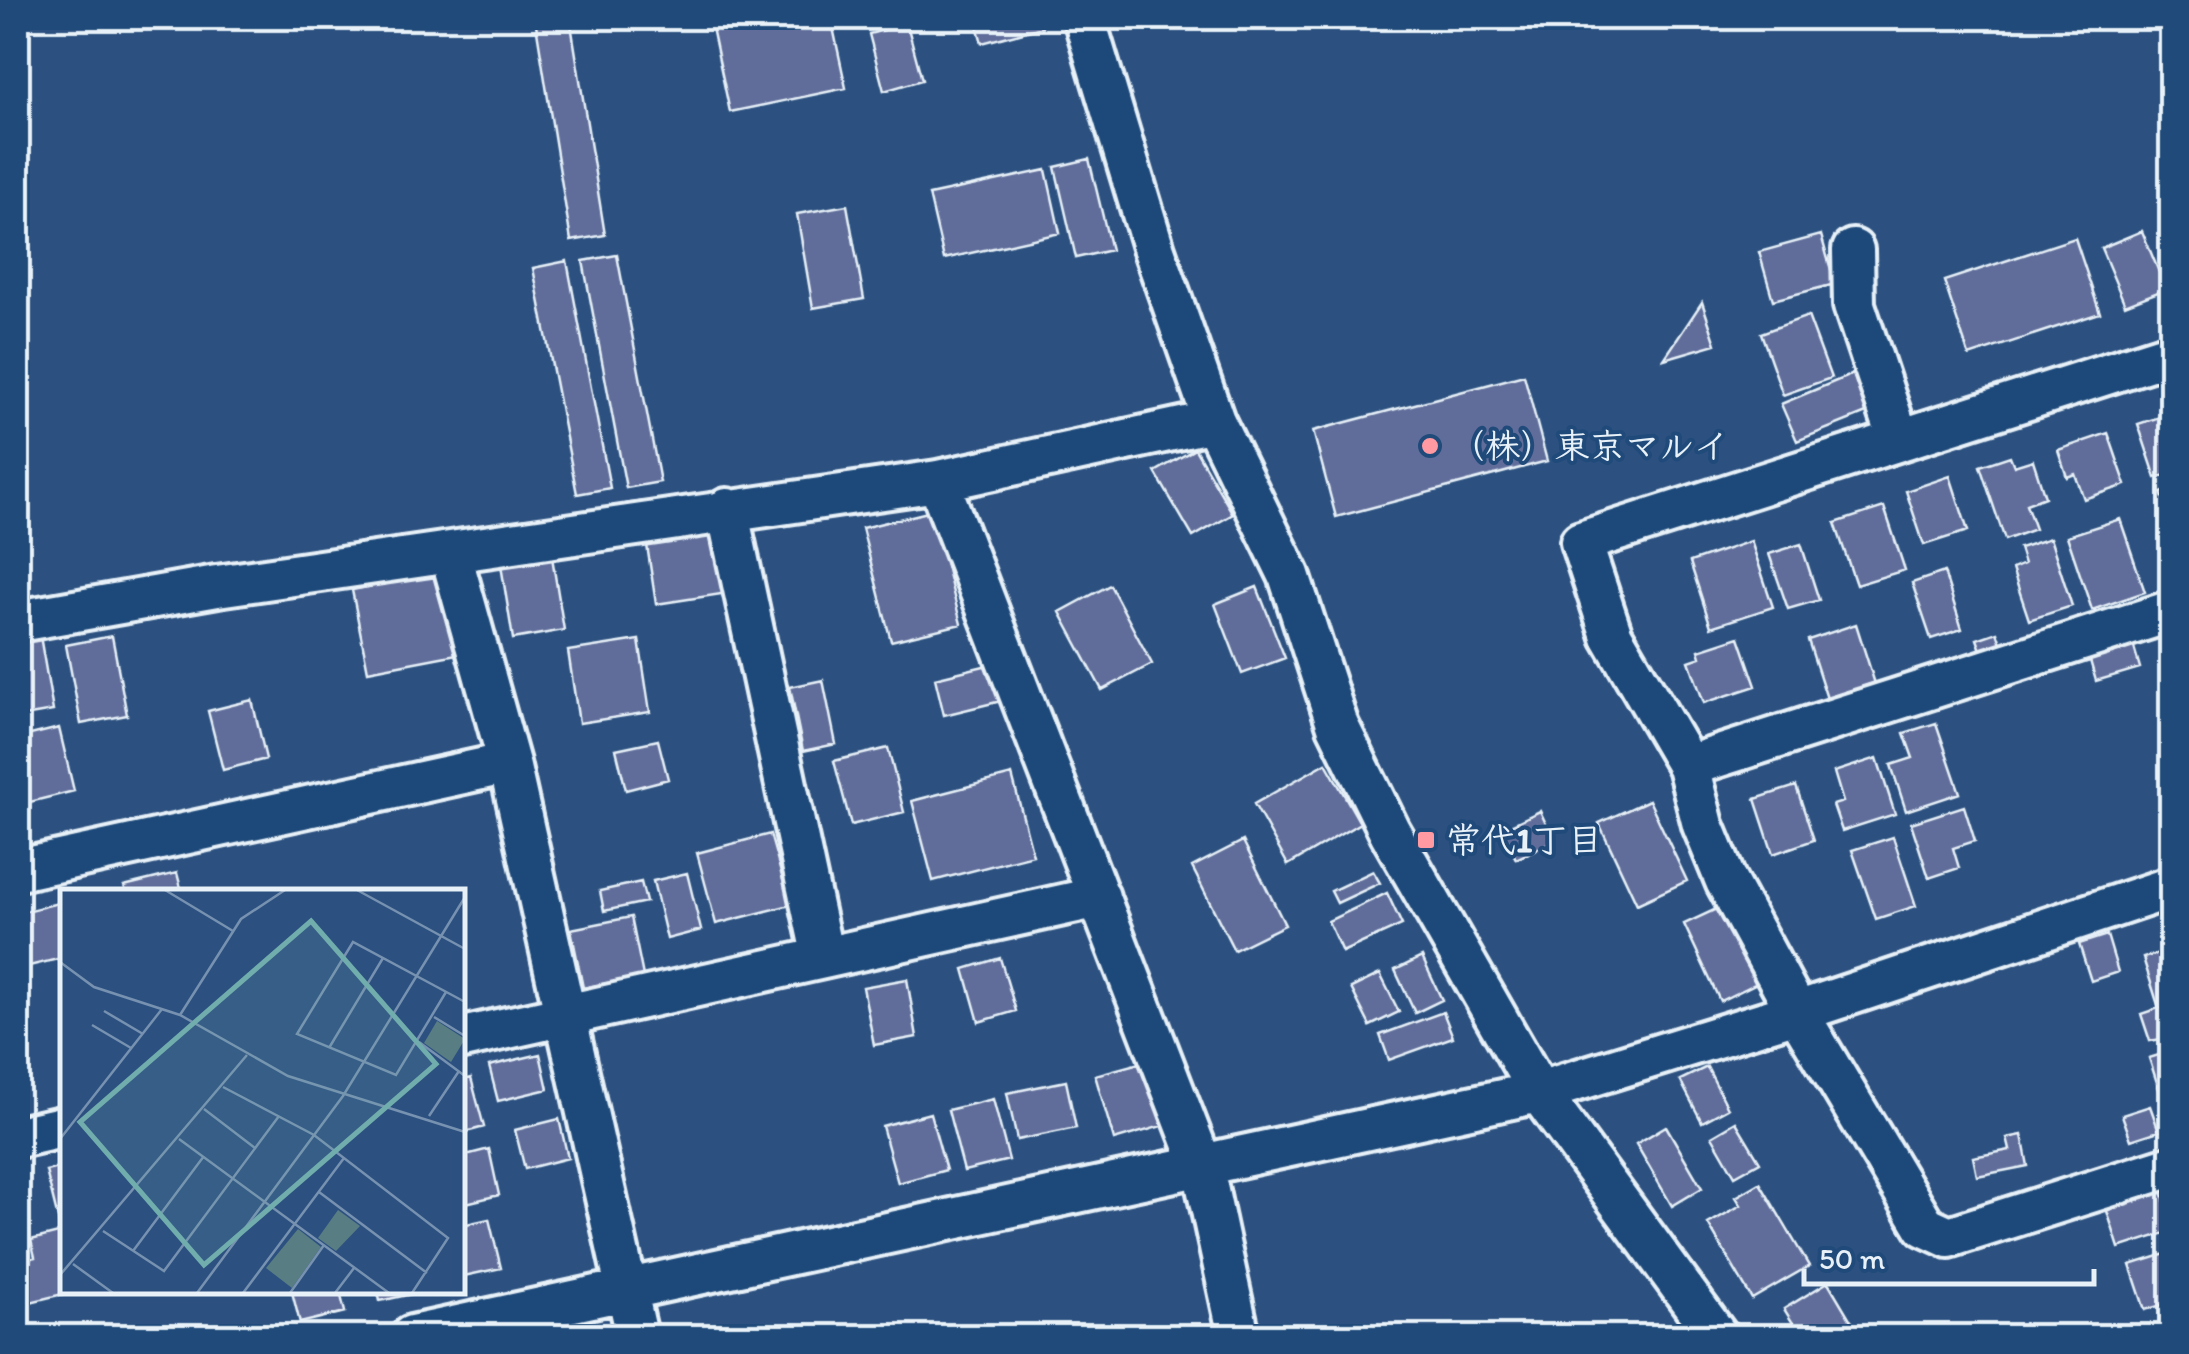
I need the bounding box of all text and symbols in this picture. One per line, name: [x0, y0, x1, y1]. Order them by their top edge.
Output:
place label: （株）東京マルイ: [1450, 425, 1729, 467]
marker: （株）東京マルイ: [1419, 435, 1441, 457]
place label: 常代1丁目: [1446, 819, 1602, 861]
marker: 常代1丁目: [1415, 829, 1437, 851]
inset map: [60, 889, 465, 1294]
scale bar: [1804, 1224, 2094, 1286]
text: 50 m: [1819, 1240, 1885, 1277]

